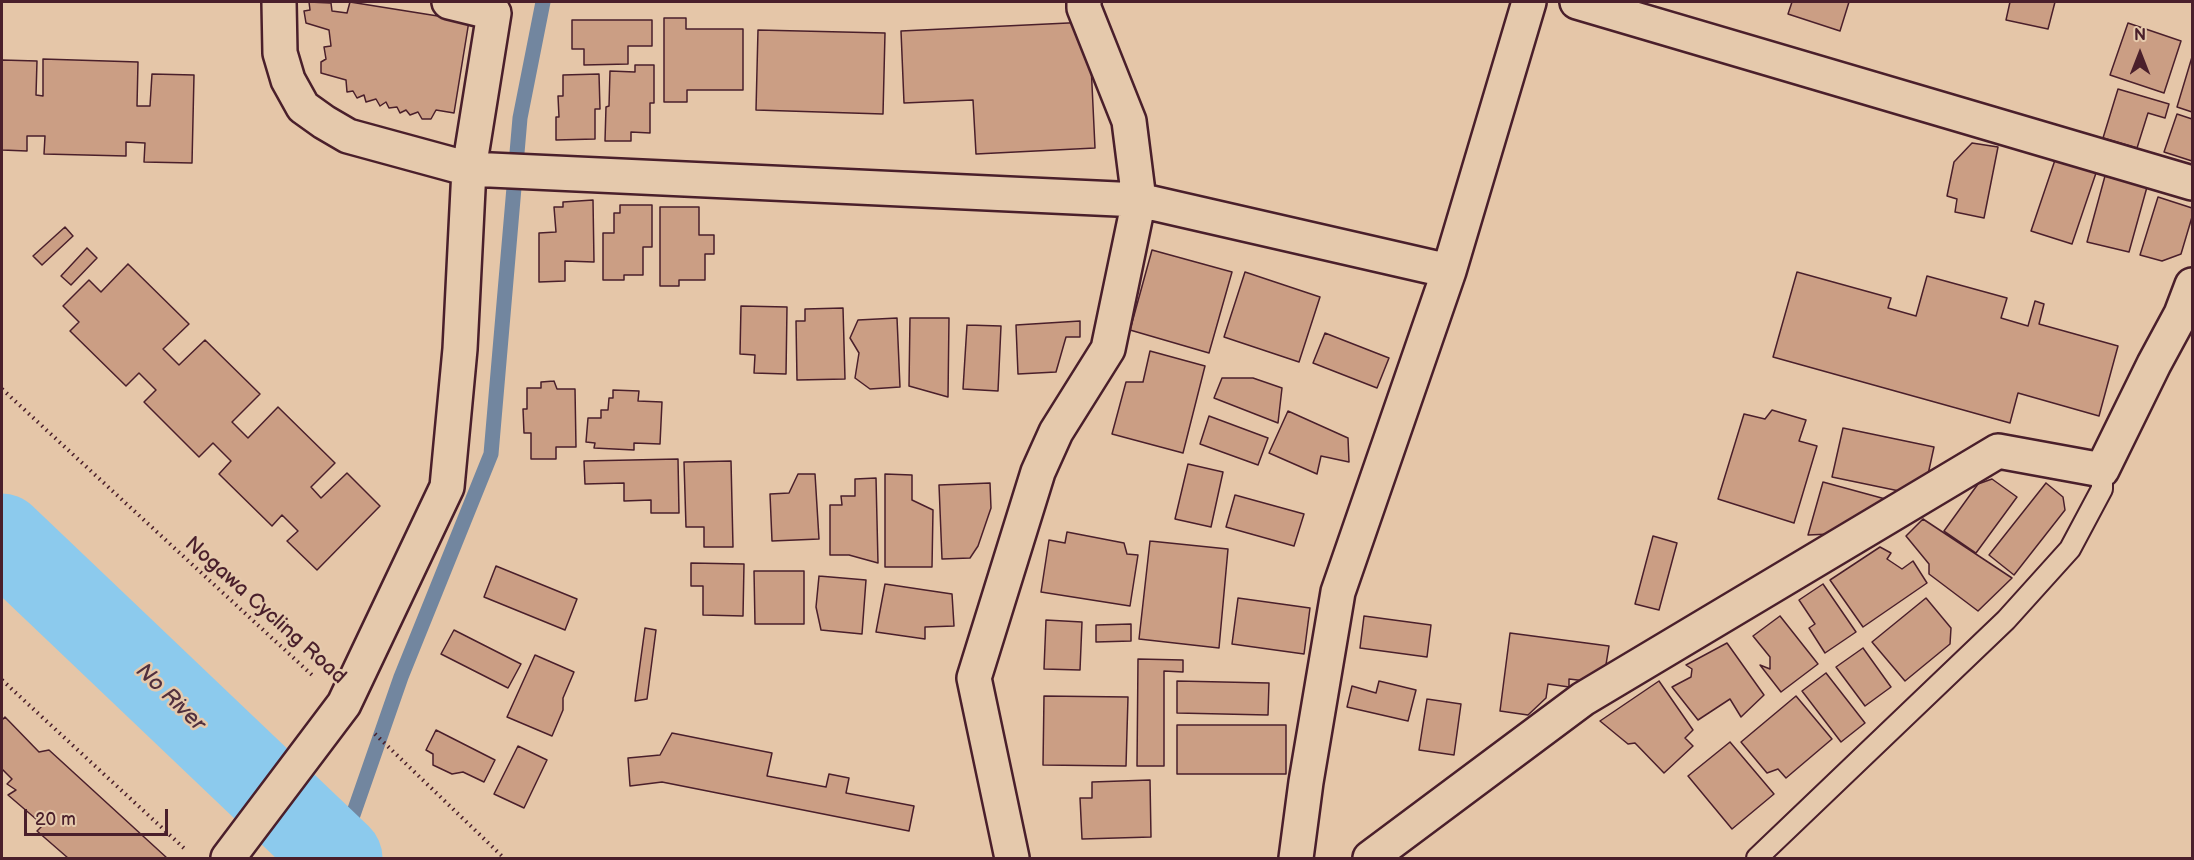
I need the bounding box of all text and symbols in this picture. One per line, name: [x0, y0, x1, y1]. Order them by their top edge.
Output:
north arrow: [2110, 24, 2170, 84]
text: N: [2134, 26, 2146, 45]
street label: Nogawa Cycling Road: [179, 532, 351, 690]
water label: No River: [130, 659, 210, 737]
scale bar: [27, 797, 171, 835]
text: 20 m: [35, 809, 76, 830]

